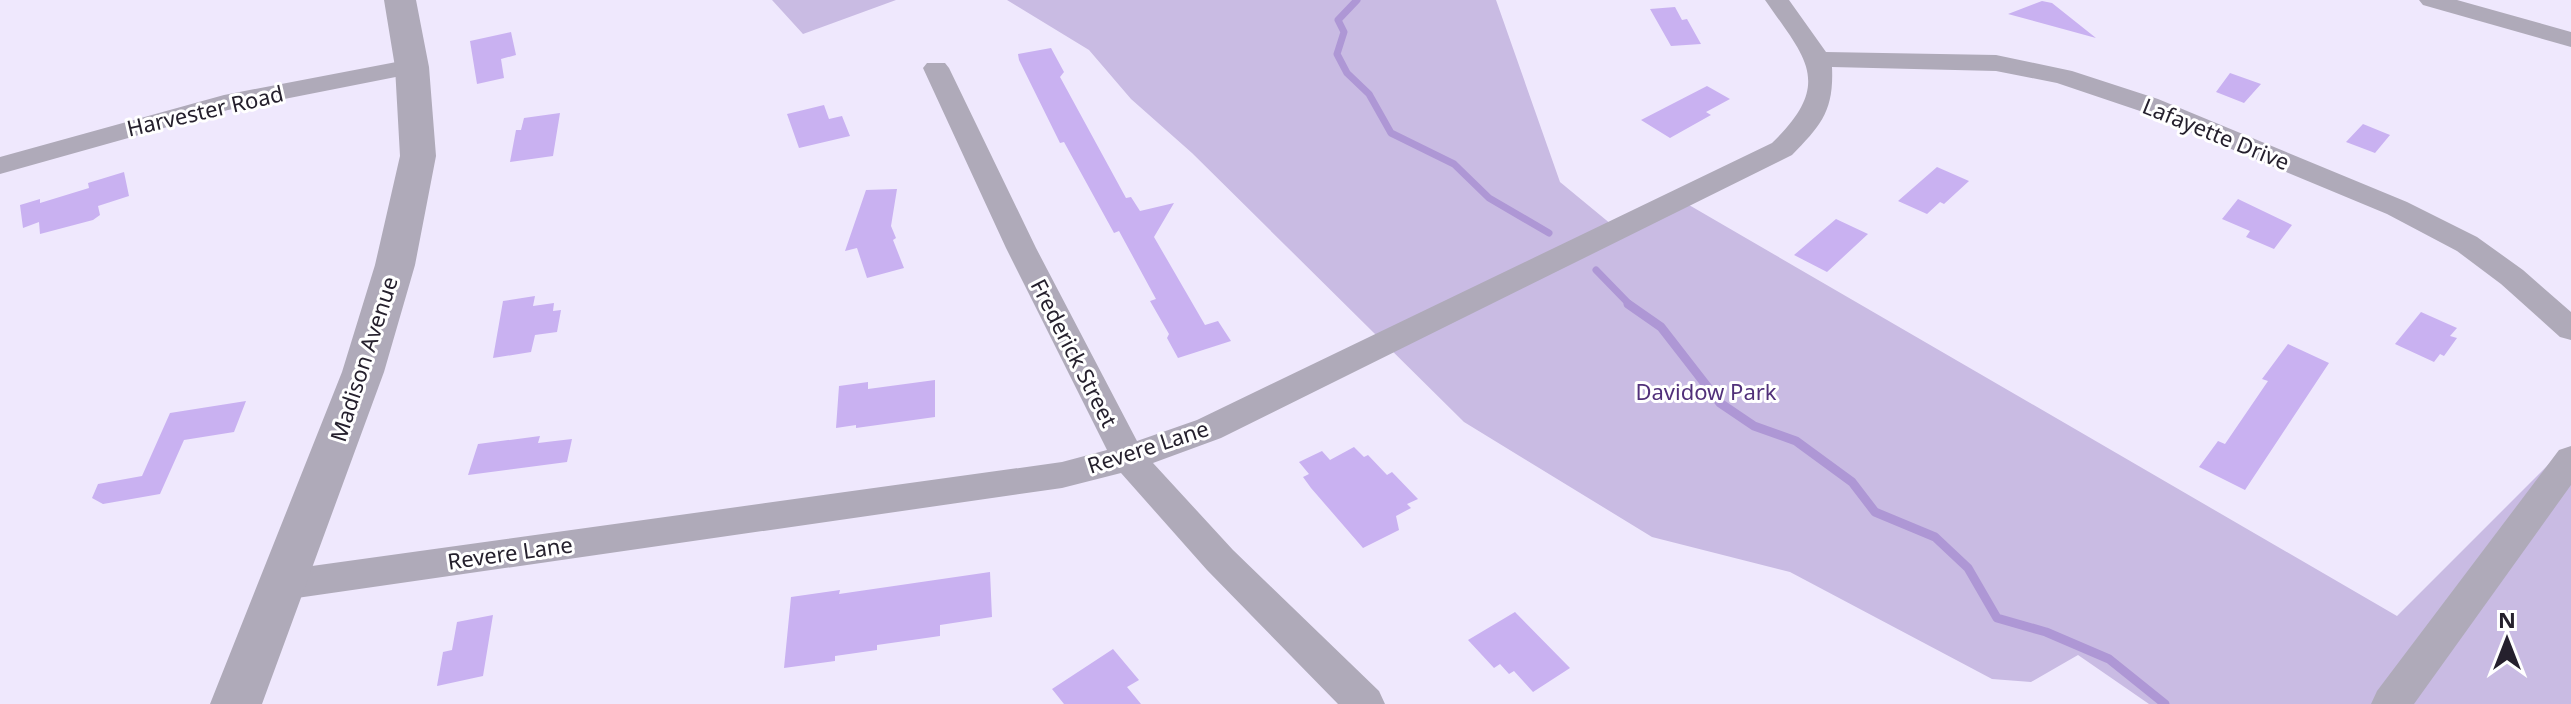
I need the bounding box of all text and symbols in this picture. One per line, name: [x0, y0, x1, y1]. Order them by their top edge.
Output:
street label: Harvester Road: [124, 77, 286, 143]
street label: Lafayette Drive: [2139, 90, 2294, 176]
street label: Madison Avenue: [322, 272, 404, 445]
street label: Frederick Street: [1025, 273, 1125, 432]
park label: Davidow Park: [1635, 376, 1777, 406]
street label: Revere Lane: [1083, 412, 1212, 480]
street label: Revere Lane: [445, 528, 574, 576]
north arrow: [2467, 600, 2547, 680]
text: N: [2498, 604, 2516, 634]

